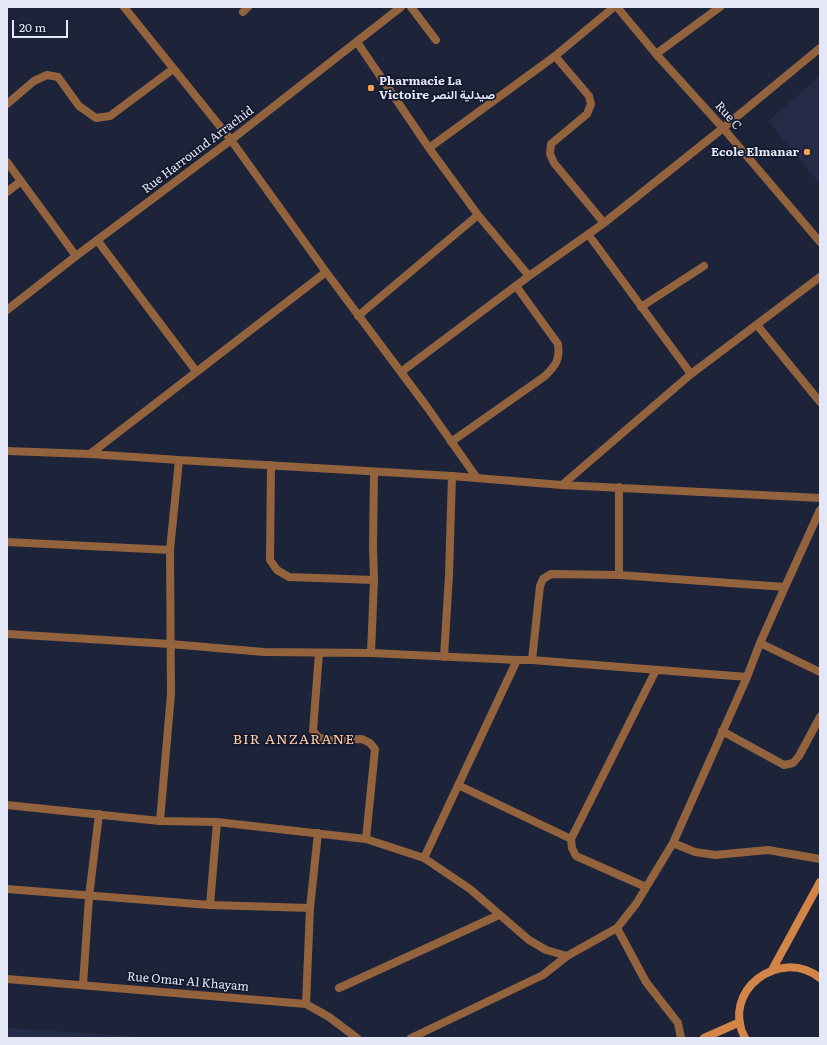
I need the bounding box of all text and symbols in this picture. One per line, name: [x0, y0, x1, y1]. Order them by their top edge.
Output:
scale bar: [14, 12, 70, 38]
text: 20 m: [19, 18, 46, 36]
place label: Pharmacie La Victoire صيدلية النصر: [379, 74, 495, 102]
marker: Pharmacie La Victoire صيدلية النصر: [366, 83, 376, 93]
street label: Rue C: [712, 99, 744, 133]
street label: Rue Harround Arrachid: [139, 103, 257, 197]
place label: Ecole Elmanar: [711, 145, 799, 159]
marker: Ecole Elmanar: [802, 147, 812, 157]
district label: BIR ANZARANE: [233, 732, 355, 748]
street label: Rue Omar Al Khayam: [126, 969, 250, 995]

